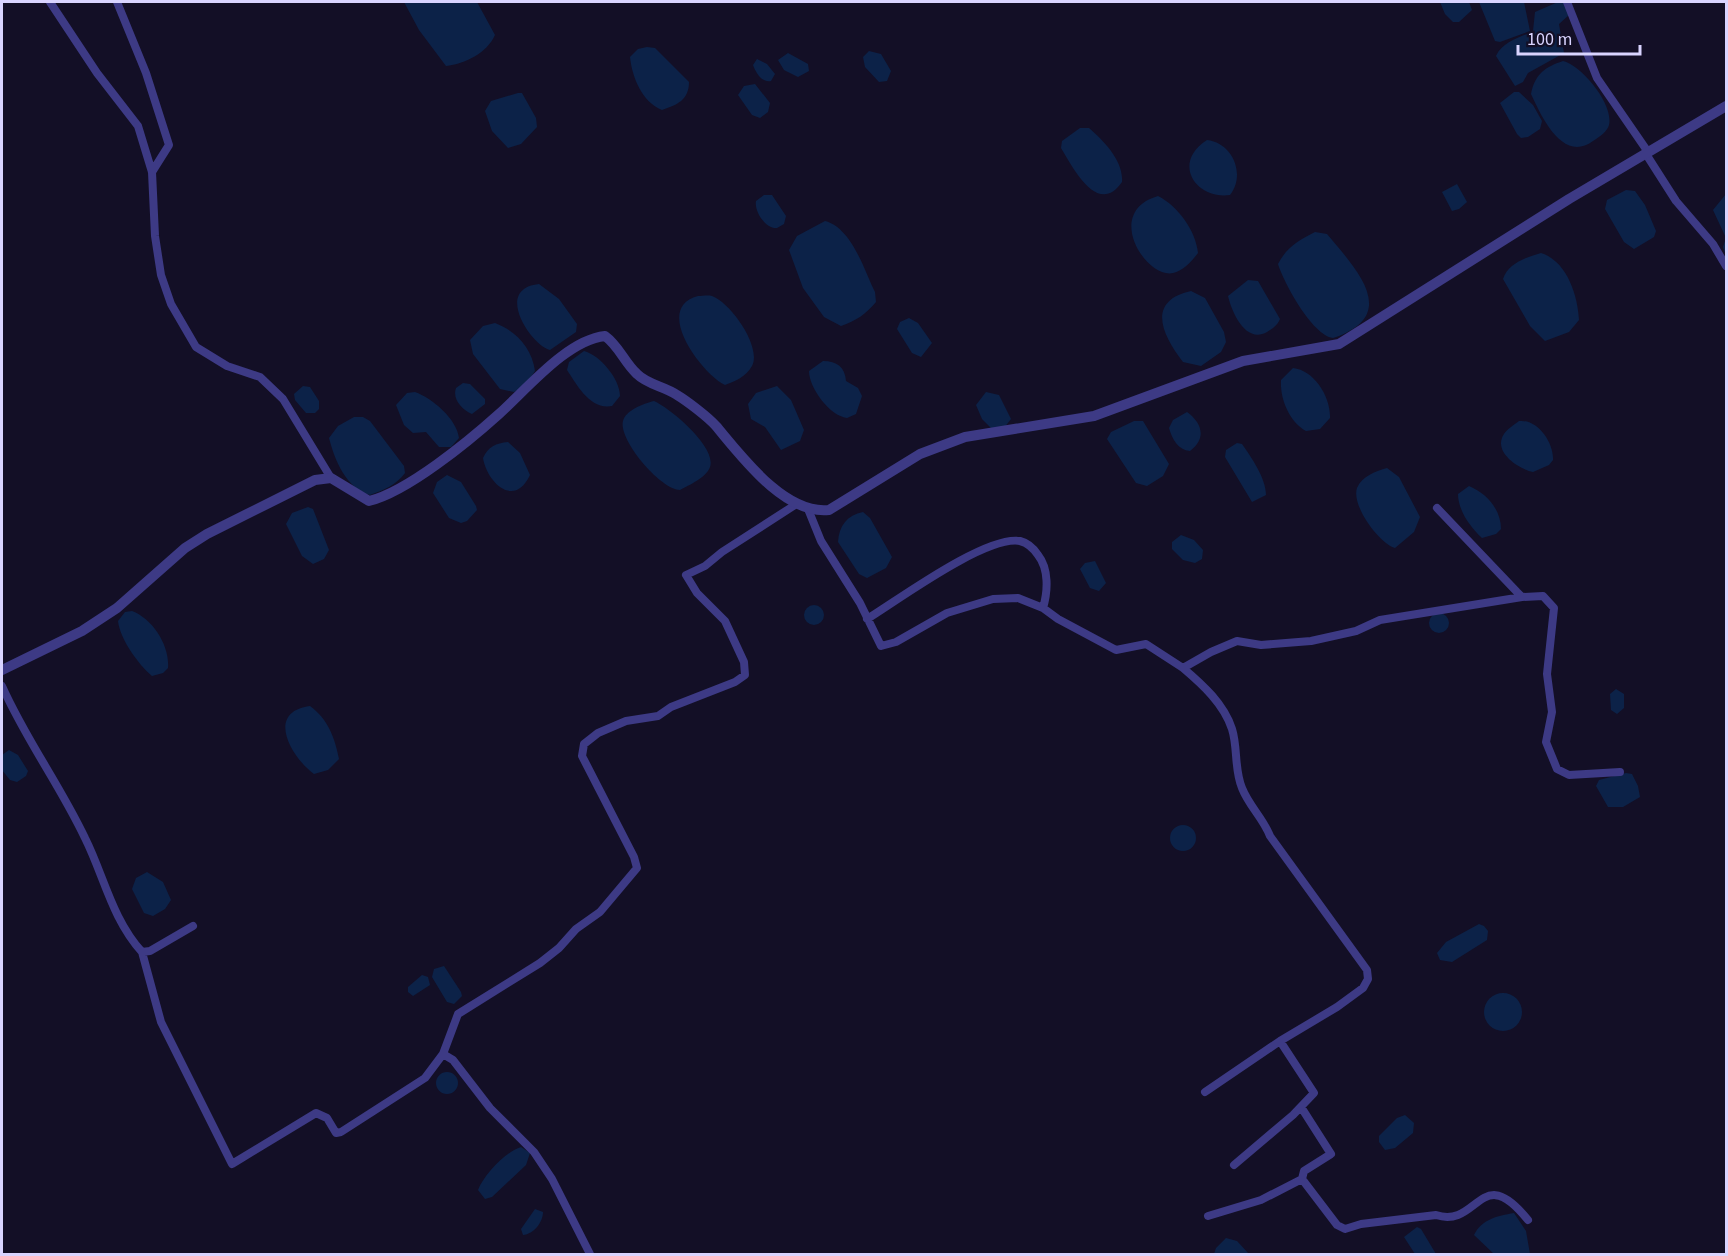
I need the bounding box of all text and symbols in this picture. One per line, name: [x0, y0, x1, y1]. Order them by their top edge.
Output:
scale bar: [1518, 18, 1640, 56]
text: 100 m: [1527, 27, 1572, 52]

